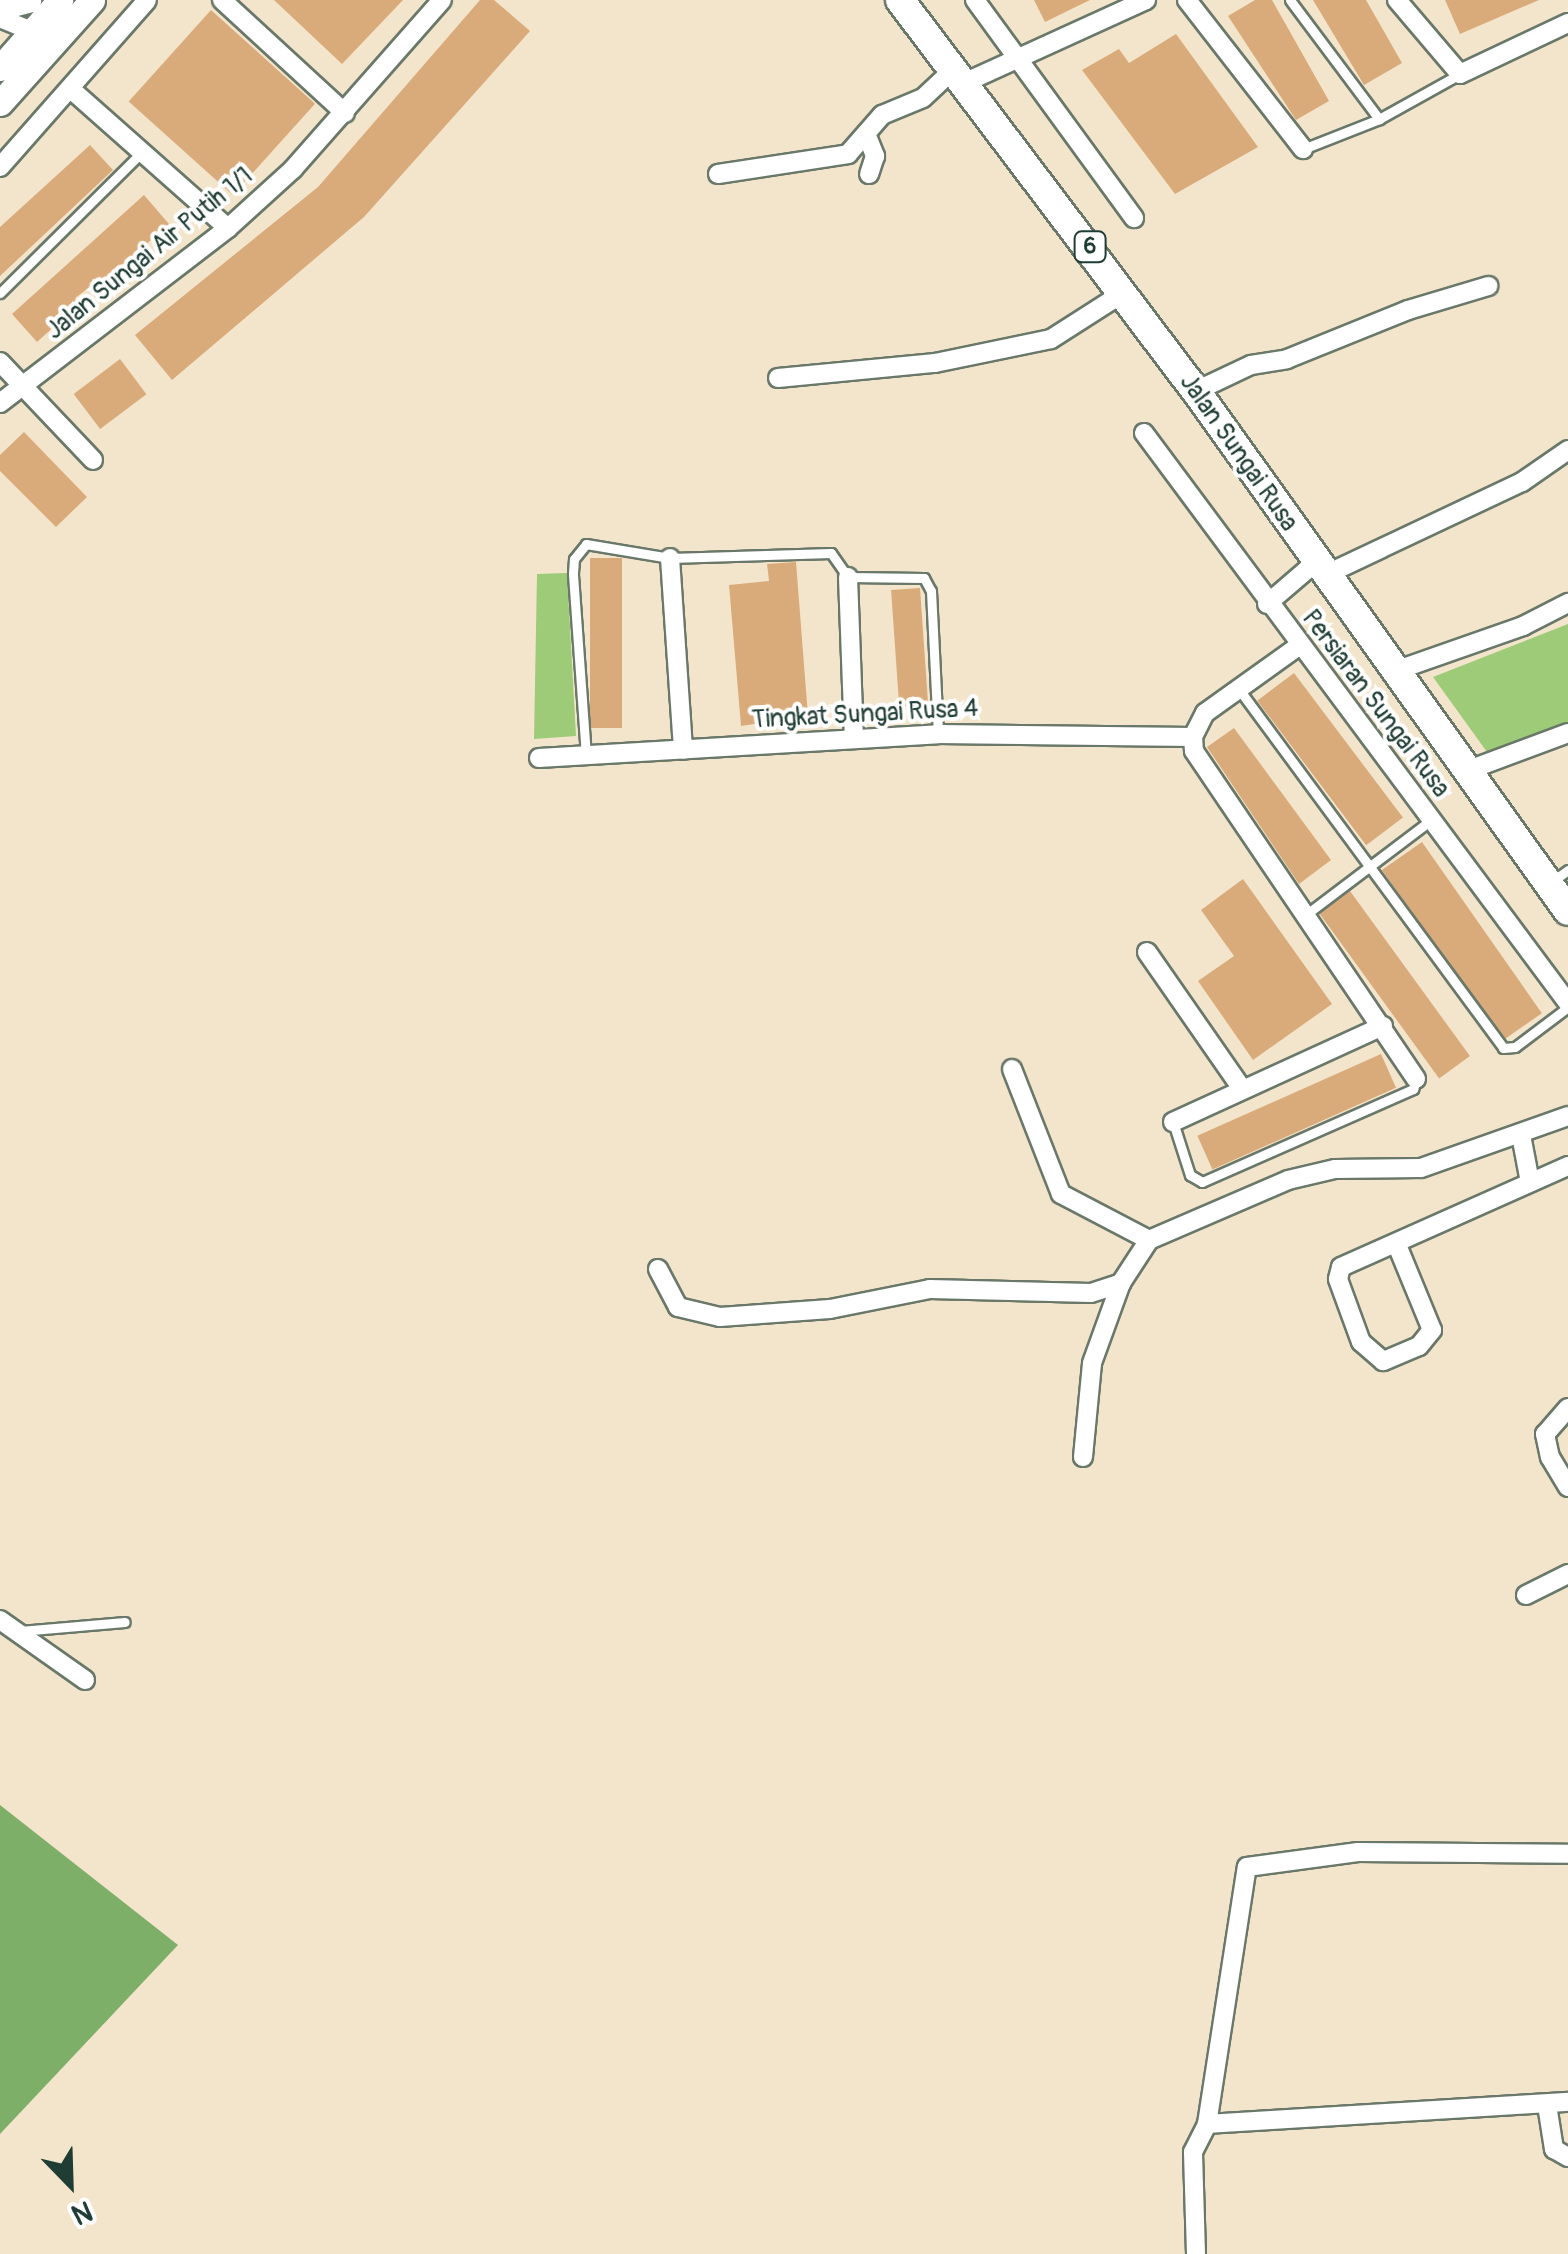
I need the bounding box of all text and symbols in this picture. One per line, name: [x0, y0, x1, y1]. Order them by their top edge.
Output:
street label: Jalan Sungai Air Putih 1/1: [41, 161, 259, 347]
road number: 6: [1072, 230, 1108, 264]
street label: Jalan Sungai Rusa: [1173, 369, 1303, 537]
street label: Persiaran Sungai Rusa: [1295, 604, 1455, 804]
street label: Tingkat Sungai Rusa 4: [751, 694, 979, 736]
north arrow: [20, 2134, 120, 2234]
text: N: [66, 2192, 97, 2232]

